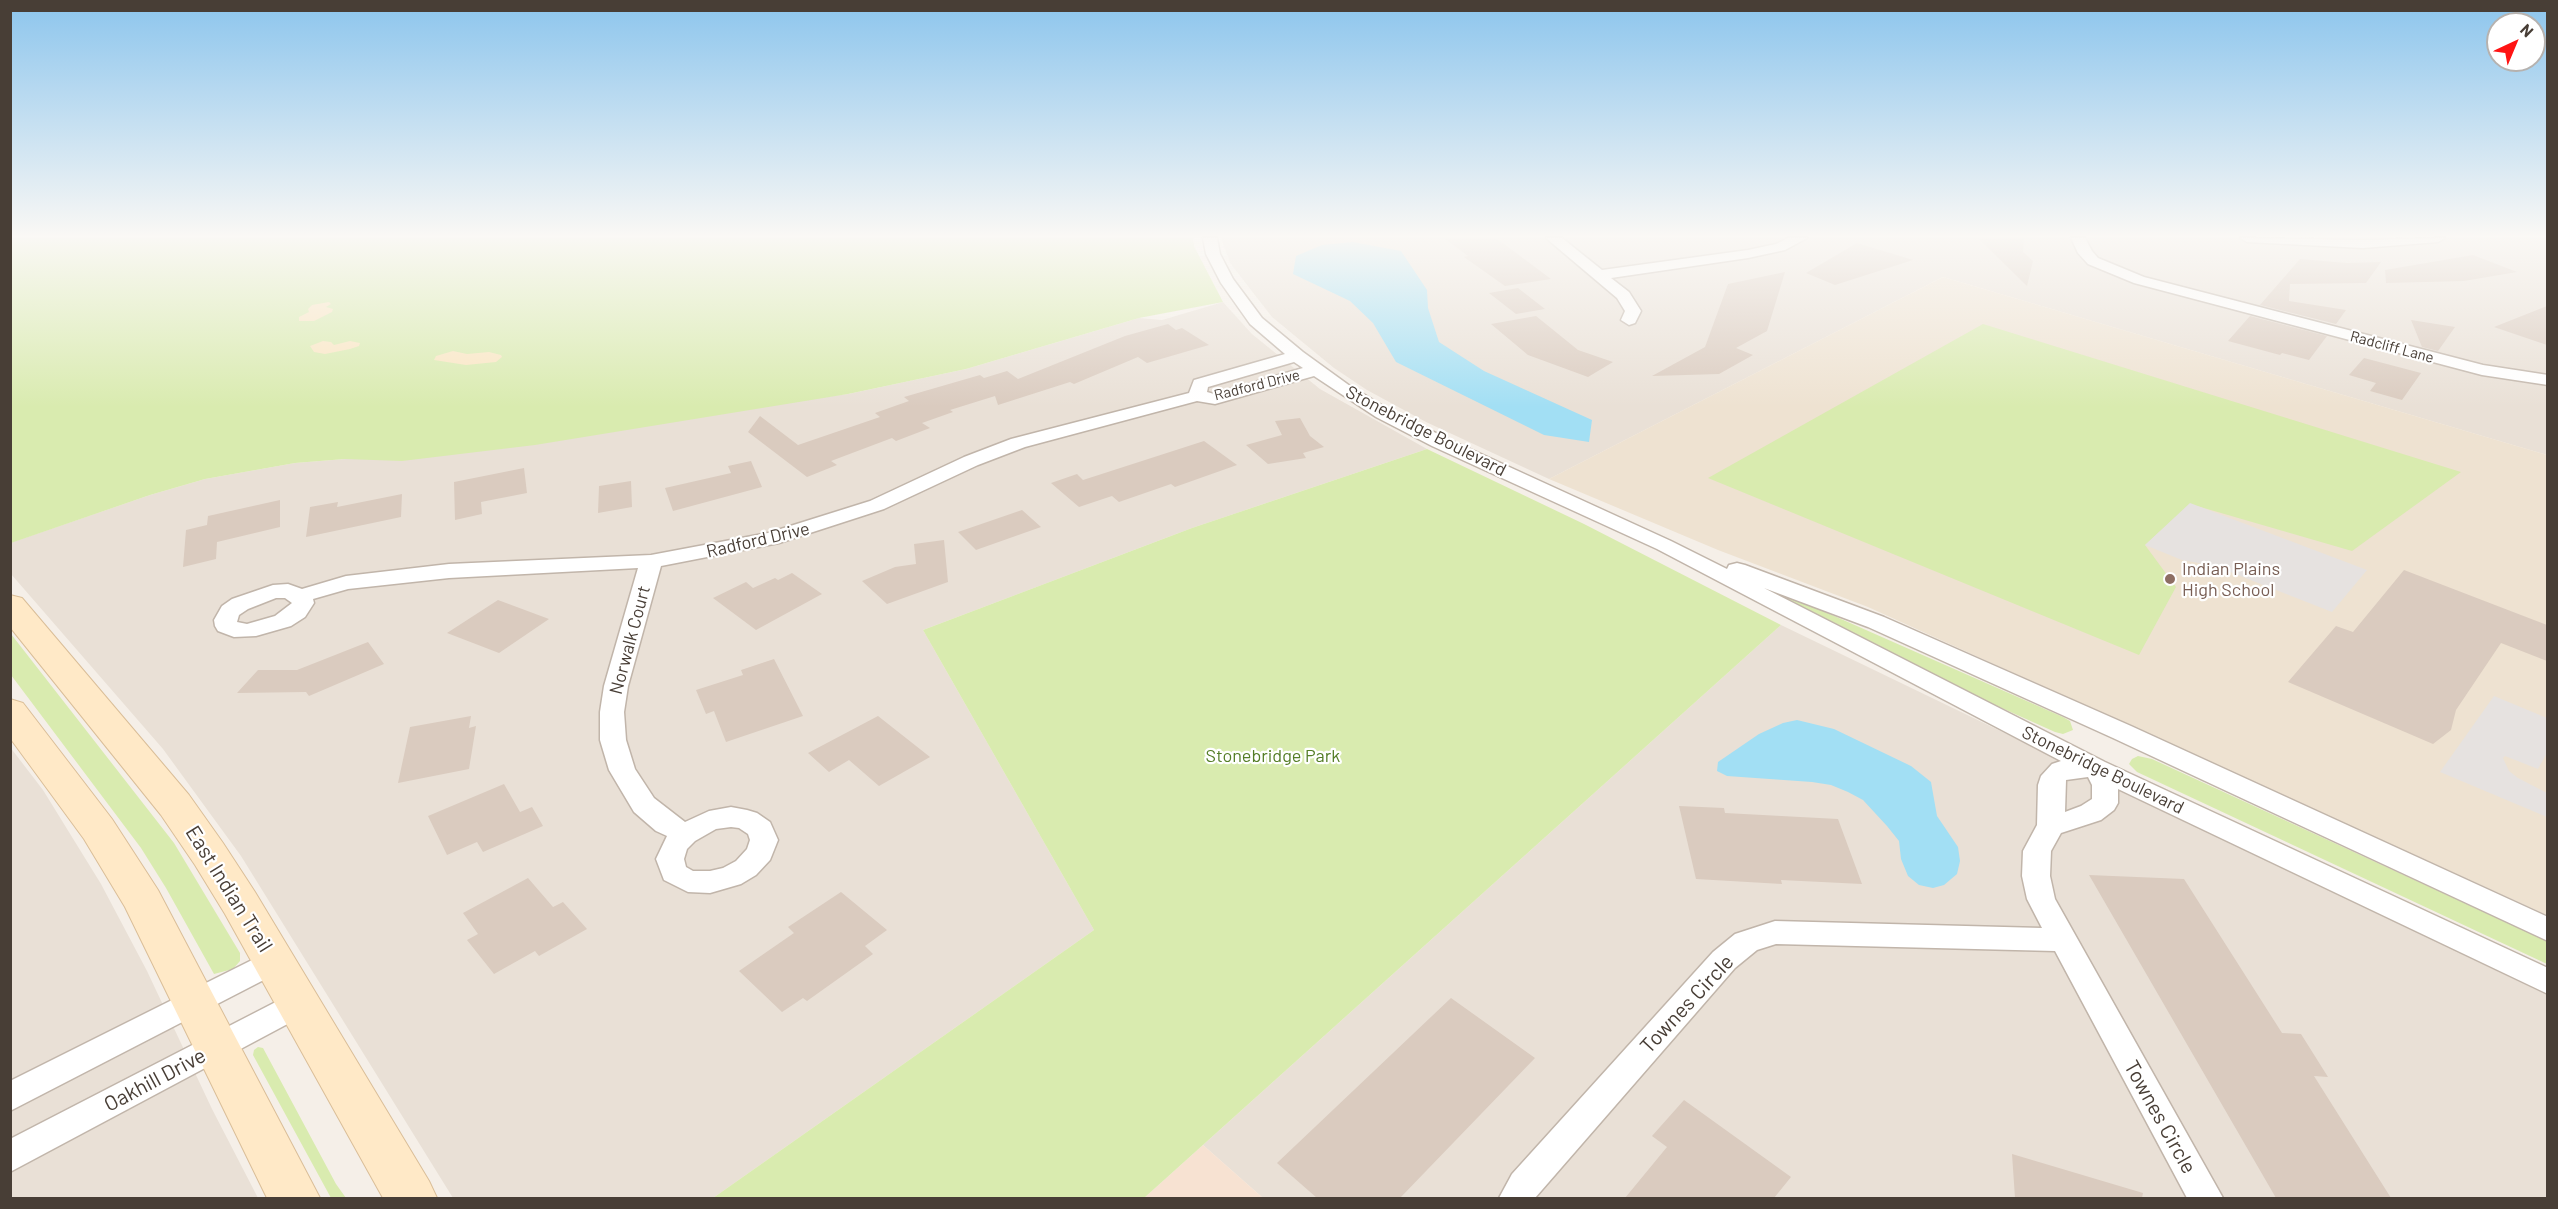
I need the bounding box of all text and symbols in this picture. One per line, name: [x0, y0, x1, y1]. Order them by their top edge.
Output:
north arrow: [2486, 12, 2546, 72]
text: N: [2517, 20, 2538, 41]
street label: Radcliff Lane: [2348, 327, 2436, 367]
street label: Radford Drive: [1212, 366, 1302, 404]
street label: Stonebridge Boulevard: [1342, 381, 1510, 481]
street label: Radford Drive: [704, 518, 812, 562]
place label: Indian Plains High School: [2182, 558, 2280, 600]
marker: Indian Plains High School: [2163, 572, 2177, 586]
street label: Norwalk Court: [605, 583, 655, 697]
street label: Stonebridge Boulevard: [2019, 721, 2187, 819]
park label: Stonebridge Park: [1206, 745, 1340, 767]
street label: East Indian Trail: [180, 821, 278, 957]
street label: Townes Circle: [1635, 949, 1739, 1059]
street label: Oakhill Drive: [100, 1043, 210, 1117]
street label: Townes Circle: [2119, 1056, 2201, 1178]

